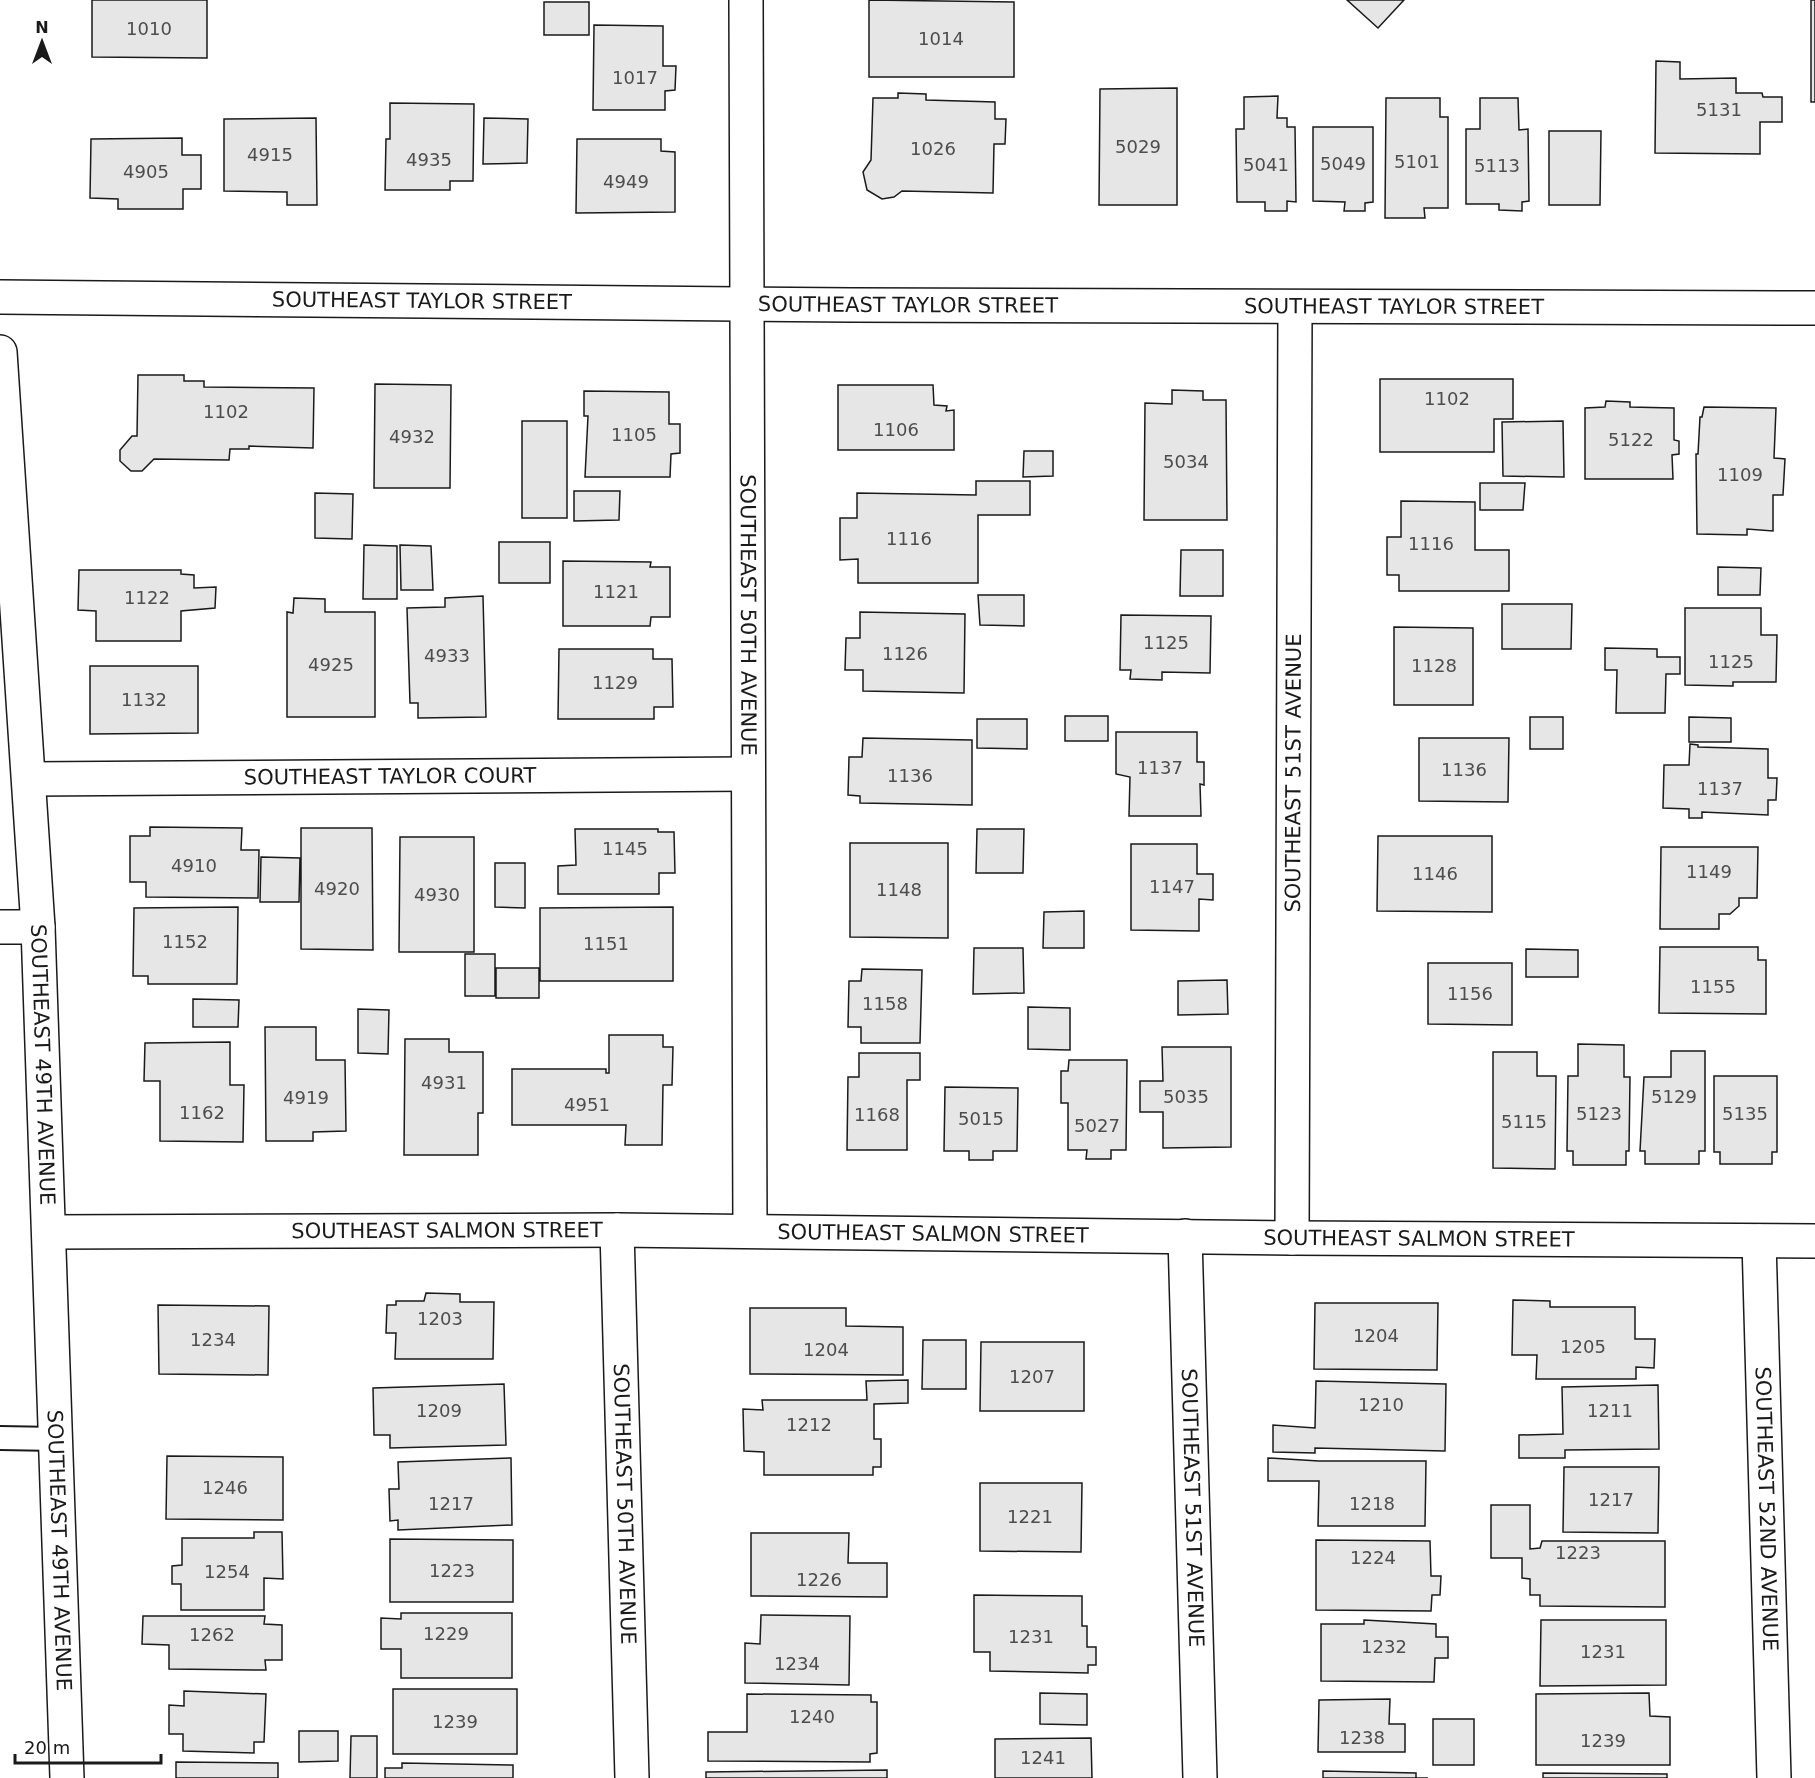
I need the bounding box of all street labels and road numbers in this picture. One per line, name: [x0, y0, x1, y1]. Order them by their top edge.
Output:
street label: SOUTHEAST TAYLOR STREET: [272, 288, 572, 314]
street label: SOUTHEAST TAYLOR STREET: [758, 292, 1058, 318]
street label: SOUTHEAST TAYLOR STREET: [1244, 294, 1544, 319]
street label: SOUTHEAST 50TH AVENUE: [736, 474, 760, 756]
street label: SOUTHEAST 51ST AVENUE: [1281, 633, 1306, 913]
street label: SOUTHEAST TAYLOR COURT: [244, 763, 536, 790]
street label: SOUTHEAST 49TH AVENUE: [26, 924, 59, 1206]
street label: SOUTHEAST SALMON STREET: [291, 1218, 603, 1243]
street label: SOUTHEAST SALMON STREET: [777, 1220, 1089, 1248]
street label: SOUTHEAST SALMON STREET: [1263, 1226, 1575, 1252]
street label: SOUTHEAST 50TH AVENUE: [609, 1363, 640, 1645]
street label: SOUTHEAST 52ND AVENUE: [1751, 1366, 1782, 1652]
street label: SOUTHEAST 51ST AVENUE: [1177, 1368, 1208, 1648]
street label: SOUTHEAST 49TH AVENUE: [42, 1409, 76, 1691]

